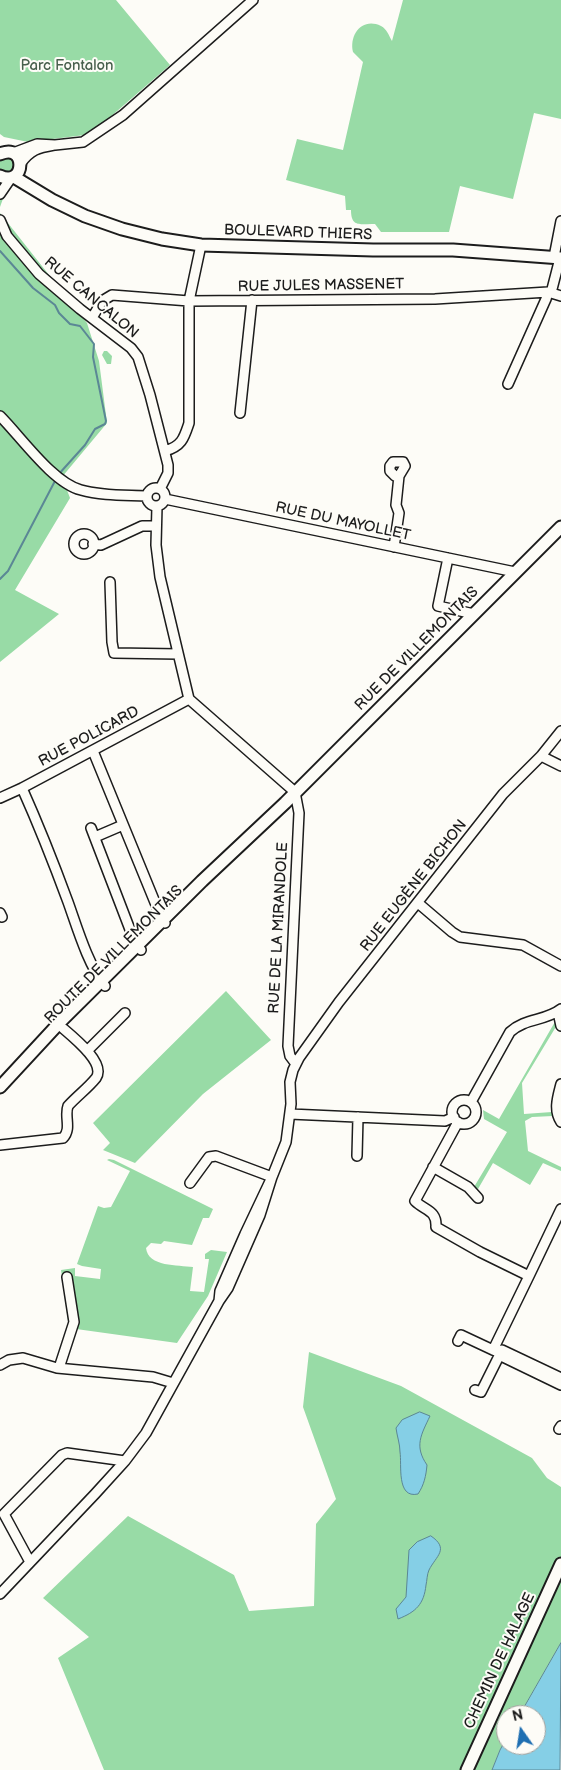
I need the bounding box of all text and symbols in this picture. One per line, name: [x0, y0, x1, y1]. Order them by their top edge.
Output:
park label: Parc Fontalon: [21, 57, 113, 75]
street label: BOULEVARD THIERS: [224, 221, 372, 245]
street label: RUE CANCALON: [40, 253, 142, 343]
street label: RUE JULES MASSENET: [238, 276, 404, 296]
street label: RUE DU MAYOLLET: [274, 499, 412, 545]
street label: RUE DE VILLEMONTAIS: [351, 583, 483, 715]
street label: RUE POLICARD: [36, 703, 142, 771]
street label: RUE EUGÈNE BICHON: [357, 816, 471, 956]
street label: RUE DE LA MIRANDOLE: [266, 842, 292, 1014]
street label: ROUTE DE VILLEMONTAIS: [41, 882, 187, 1028]
street label: CHEMIN DE HALAGE: [461, 1590, 539, 1732]
north arrow: [496, 1705, 546, 1755]

